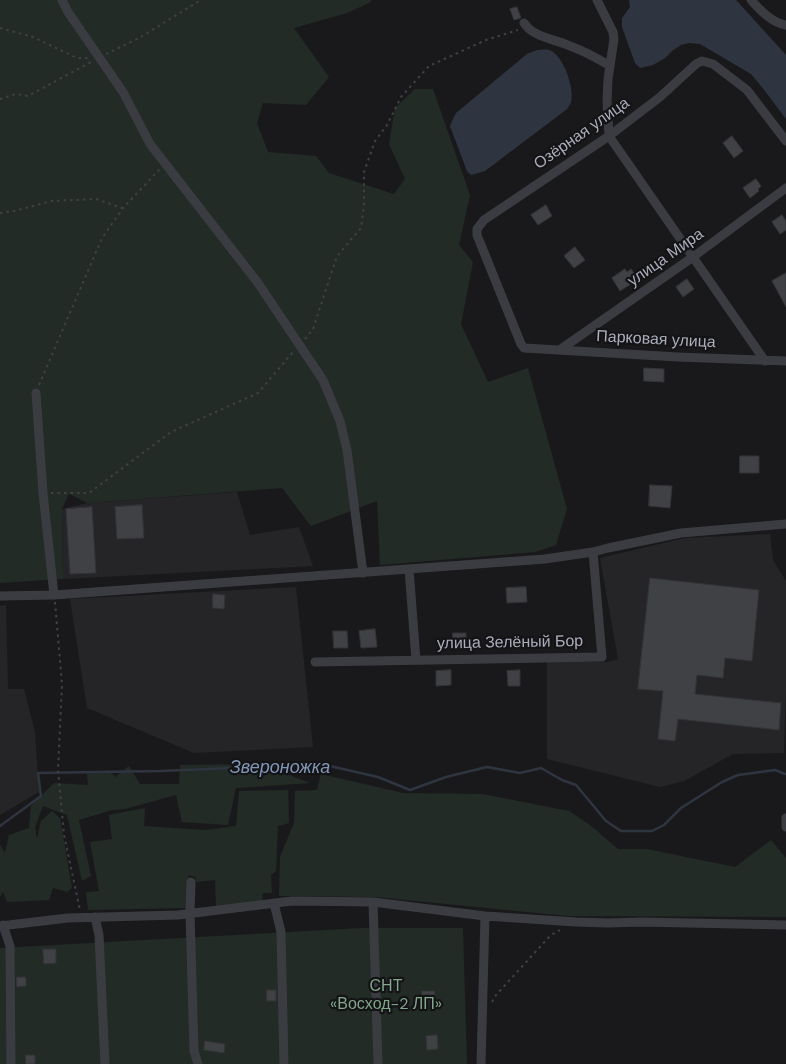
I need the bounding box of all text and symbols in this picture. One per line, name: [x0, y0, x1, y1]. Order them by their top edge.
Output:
street label: Озёрная улица: [531, 94, 633, 174]
street label: улица Мира: [624, 225, 708, 291]
street label: Парковая улица: [596, 327, 716, 353]
street label: улица Зелёный Бор: [437, 632, 583, 654]
water label: Звероножка: [230, 757, 330, 779]
park label: СНТ «Восход-2 ЛП»: [330, 977, 442, 1015]

